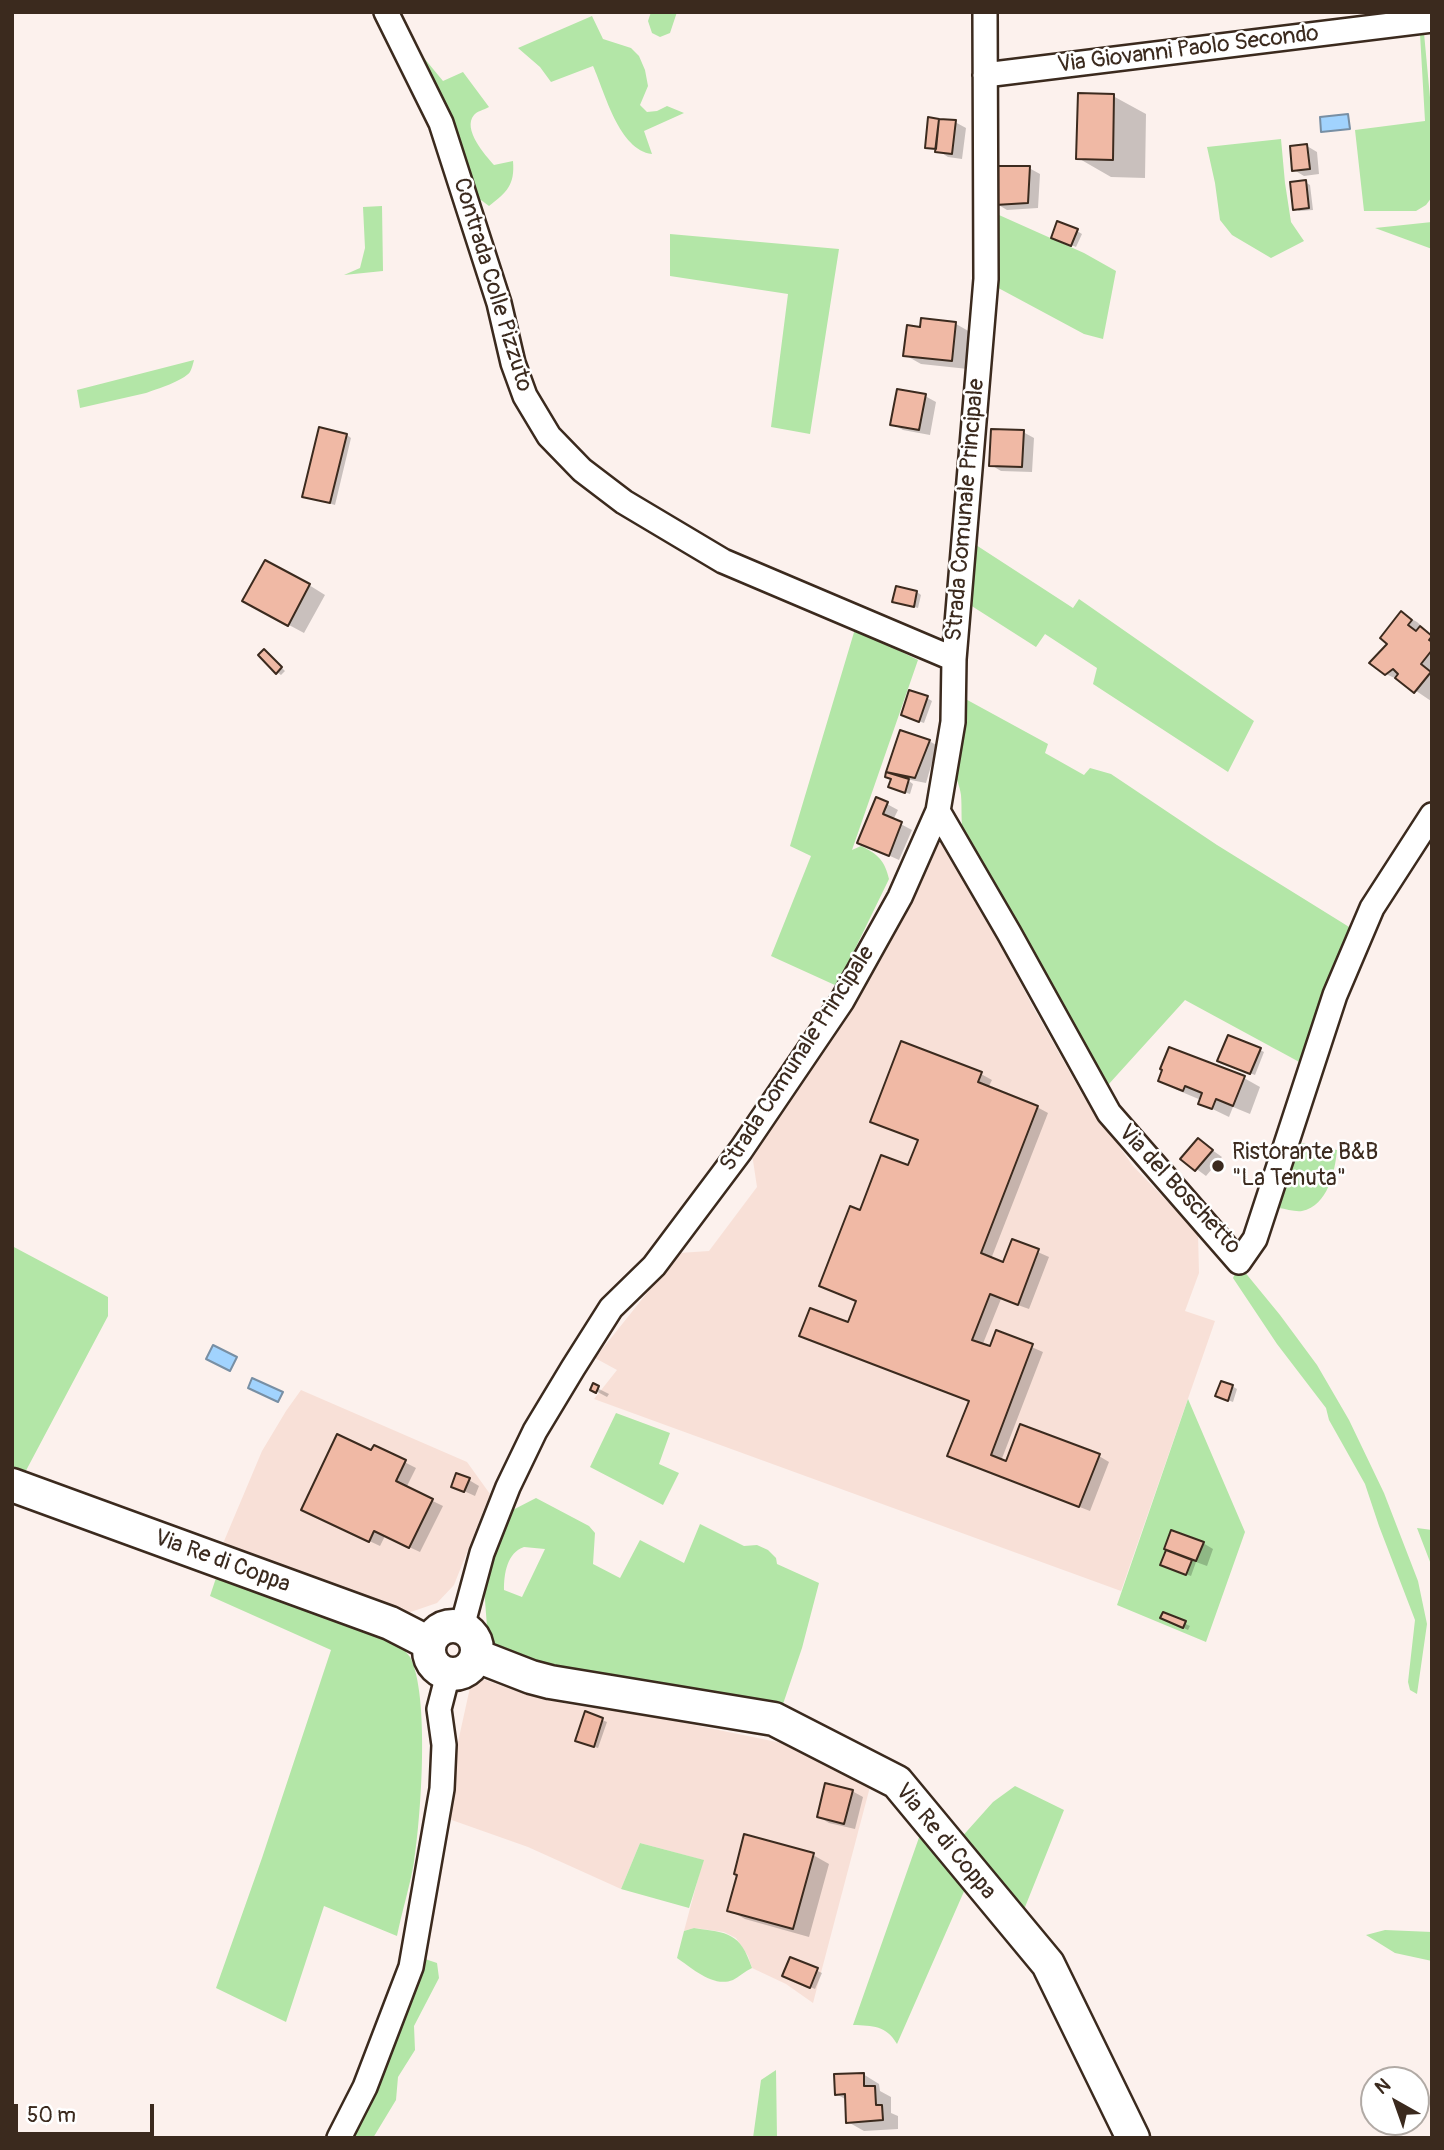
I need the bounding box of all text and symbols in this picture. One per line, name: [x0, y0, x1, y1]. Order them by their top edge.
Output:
street label: Via Giovanni Paolo Secondo: [1056, 20, 1320, 80]
street label: Contrada Colle Pizzuto: [446, 175, 538, 395]
street label: Strada Comunale Principale: [941, 378, 991, 642]
street label: Strada Comunale Principale: [715, 941, 881, 1177]
street label: Via del Boschetto: [1112, 1119, 1246, 1261]
place label: Ristorante B&B "La Tenuta": [1232, 1139, 1378, 1193]
marker: Ristorante B&B "La Tenuta": [1210, 1158, 1226, 1174]
street label: Via Re di Coppa: [150, 1525, 294, 1599]
street label: Via Re di Coppa: [889, 1778, 1001, 1906]
north arrow: [1360, 2066, 1430, 2136]
text: N: [1370, 2073, 1395, 2100]
scale bar: [18, 2090, 158, 2134]
text: 50 m: [27, 2102, 76, 2129]

